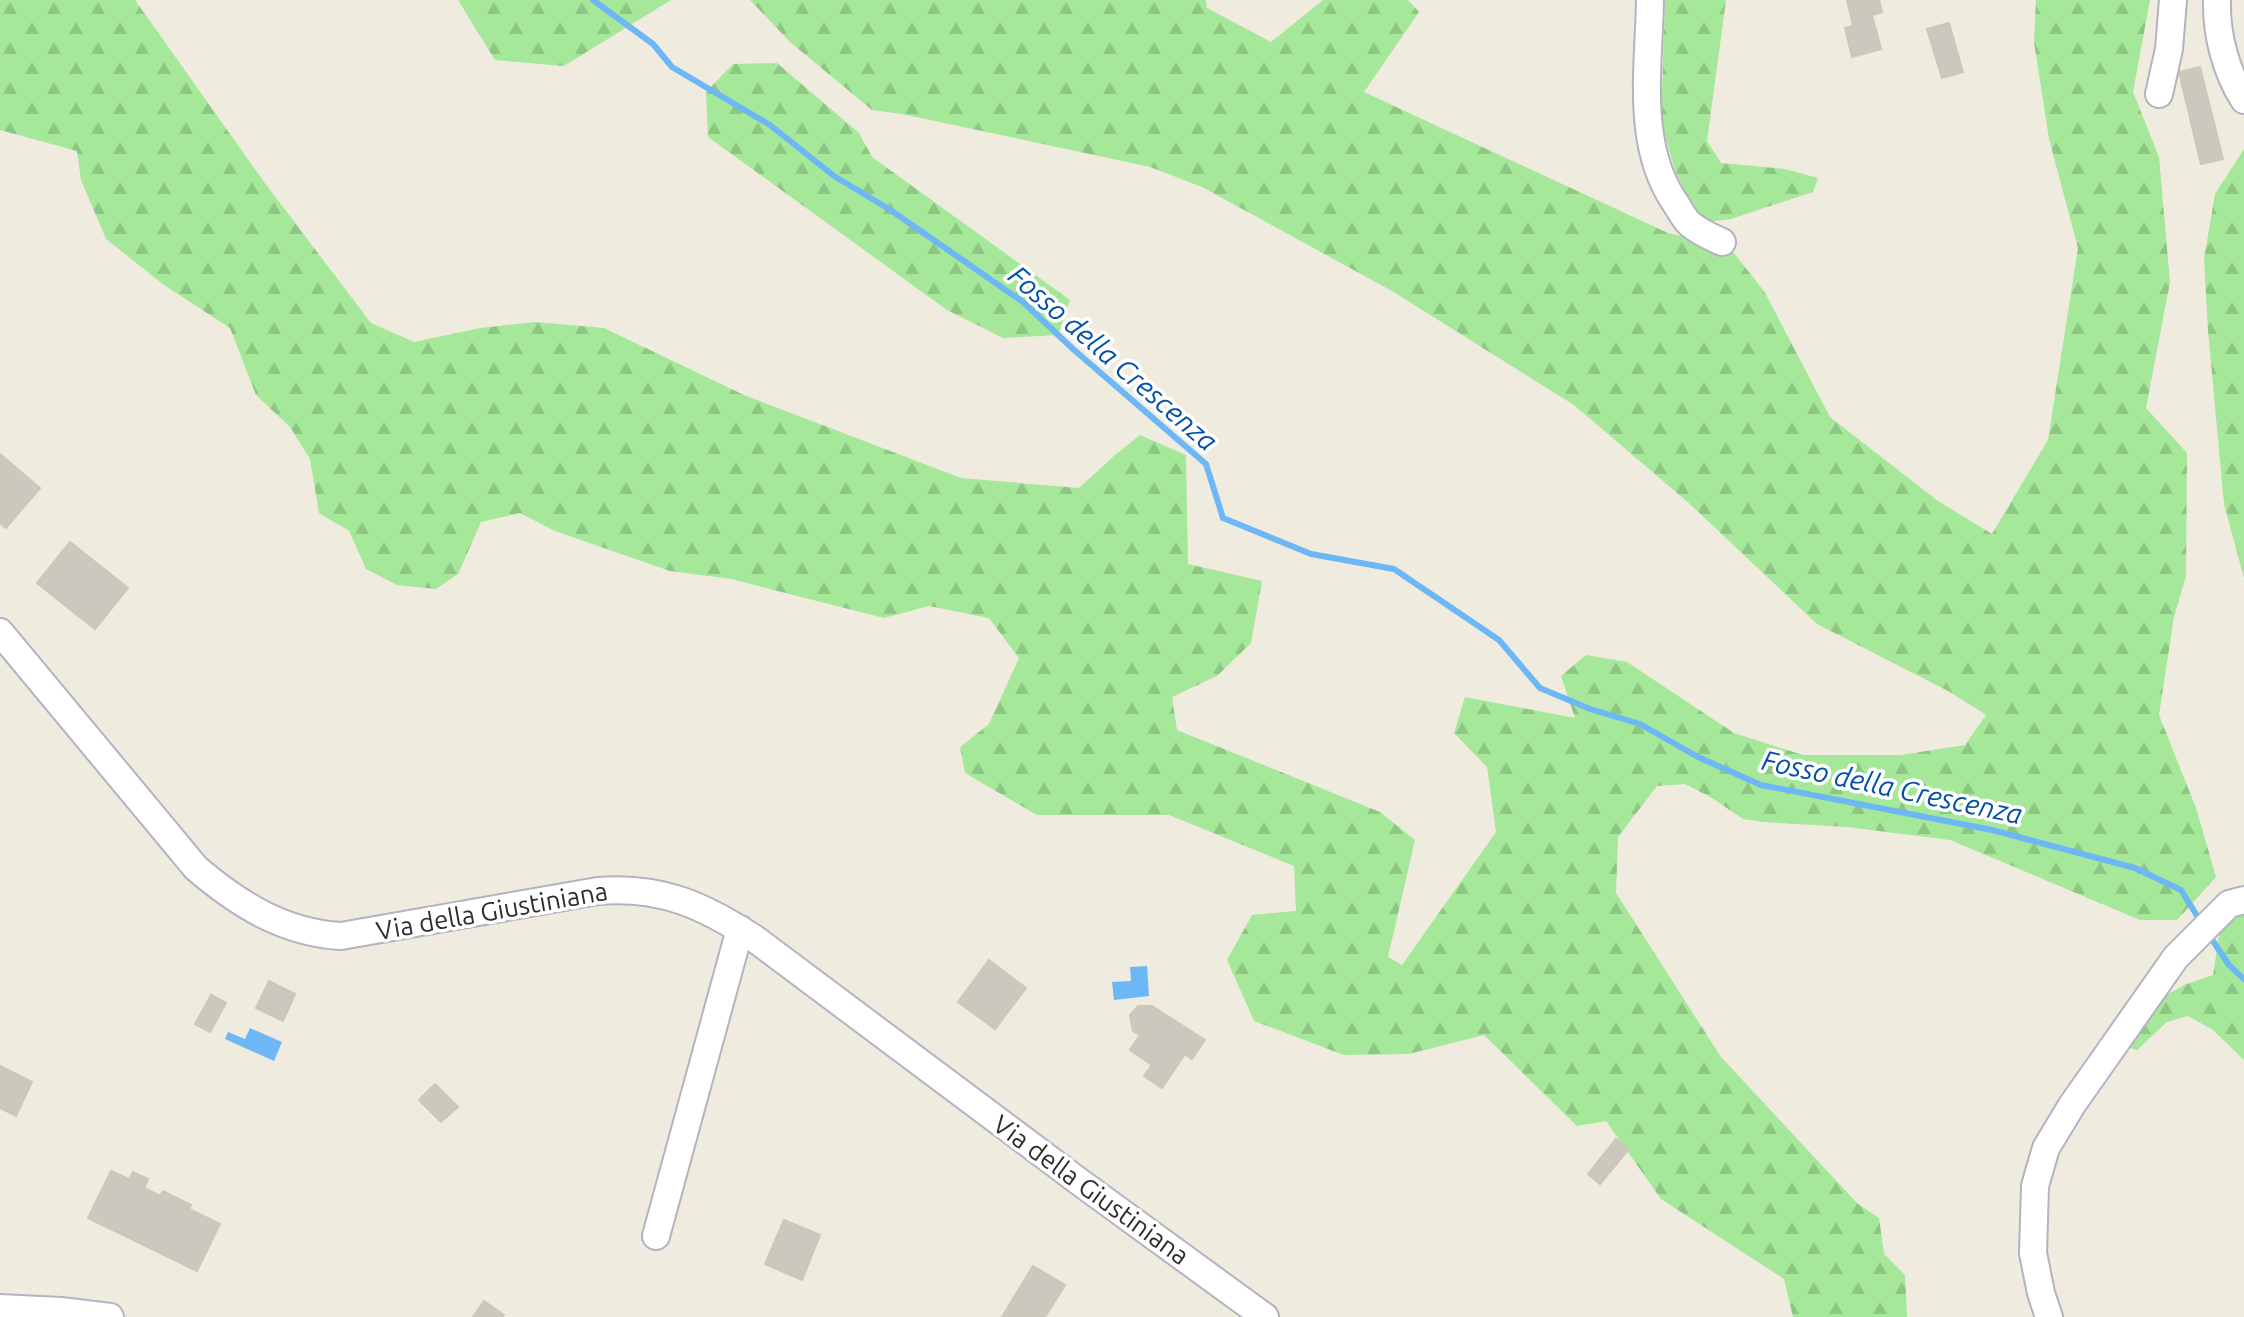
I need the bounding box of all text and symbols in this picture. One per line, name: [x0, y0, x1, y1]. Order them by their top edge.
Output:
water label: Fosso della Crescenza: [1003, 259, 1224, 456]
water label: Fosso della Crescenza: [1759, 744, 2025, 829]
street label: Via della Giustiniana: [374, 876, 610, 945]
street label: Via della Giustiniana: [988, 1109, 1195, 1270]

